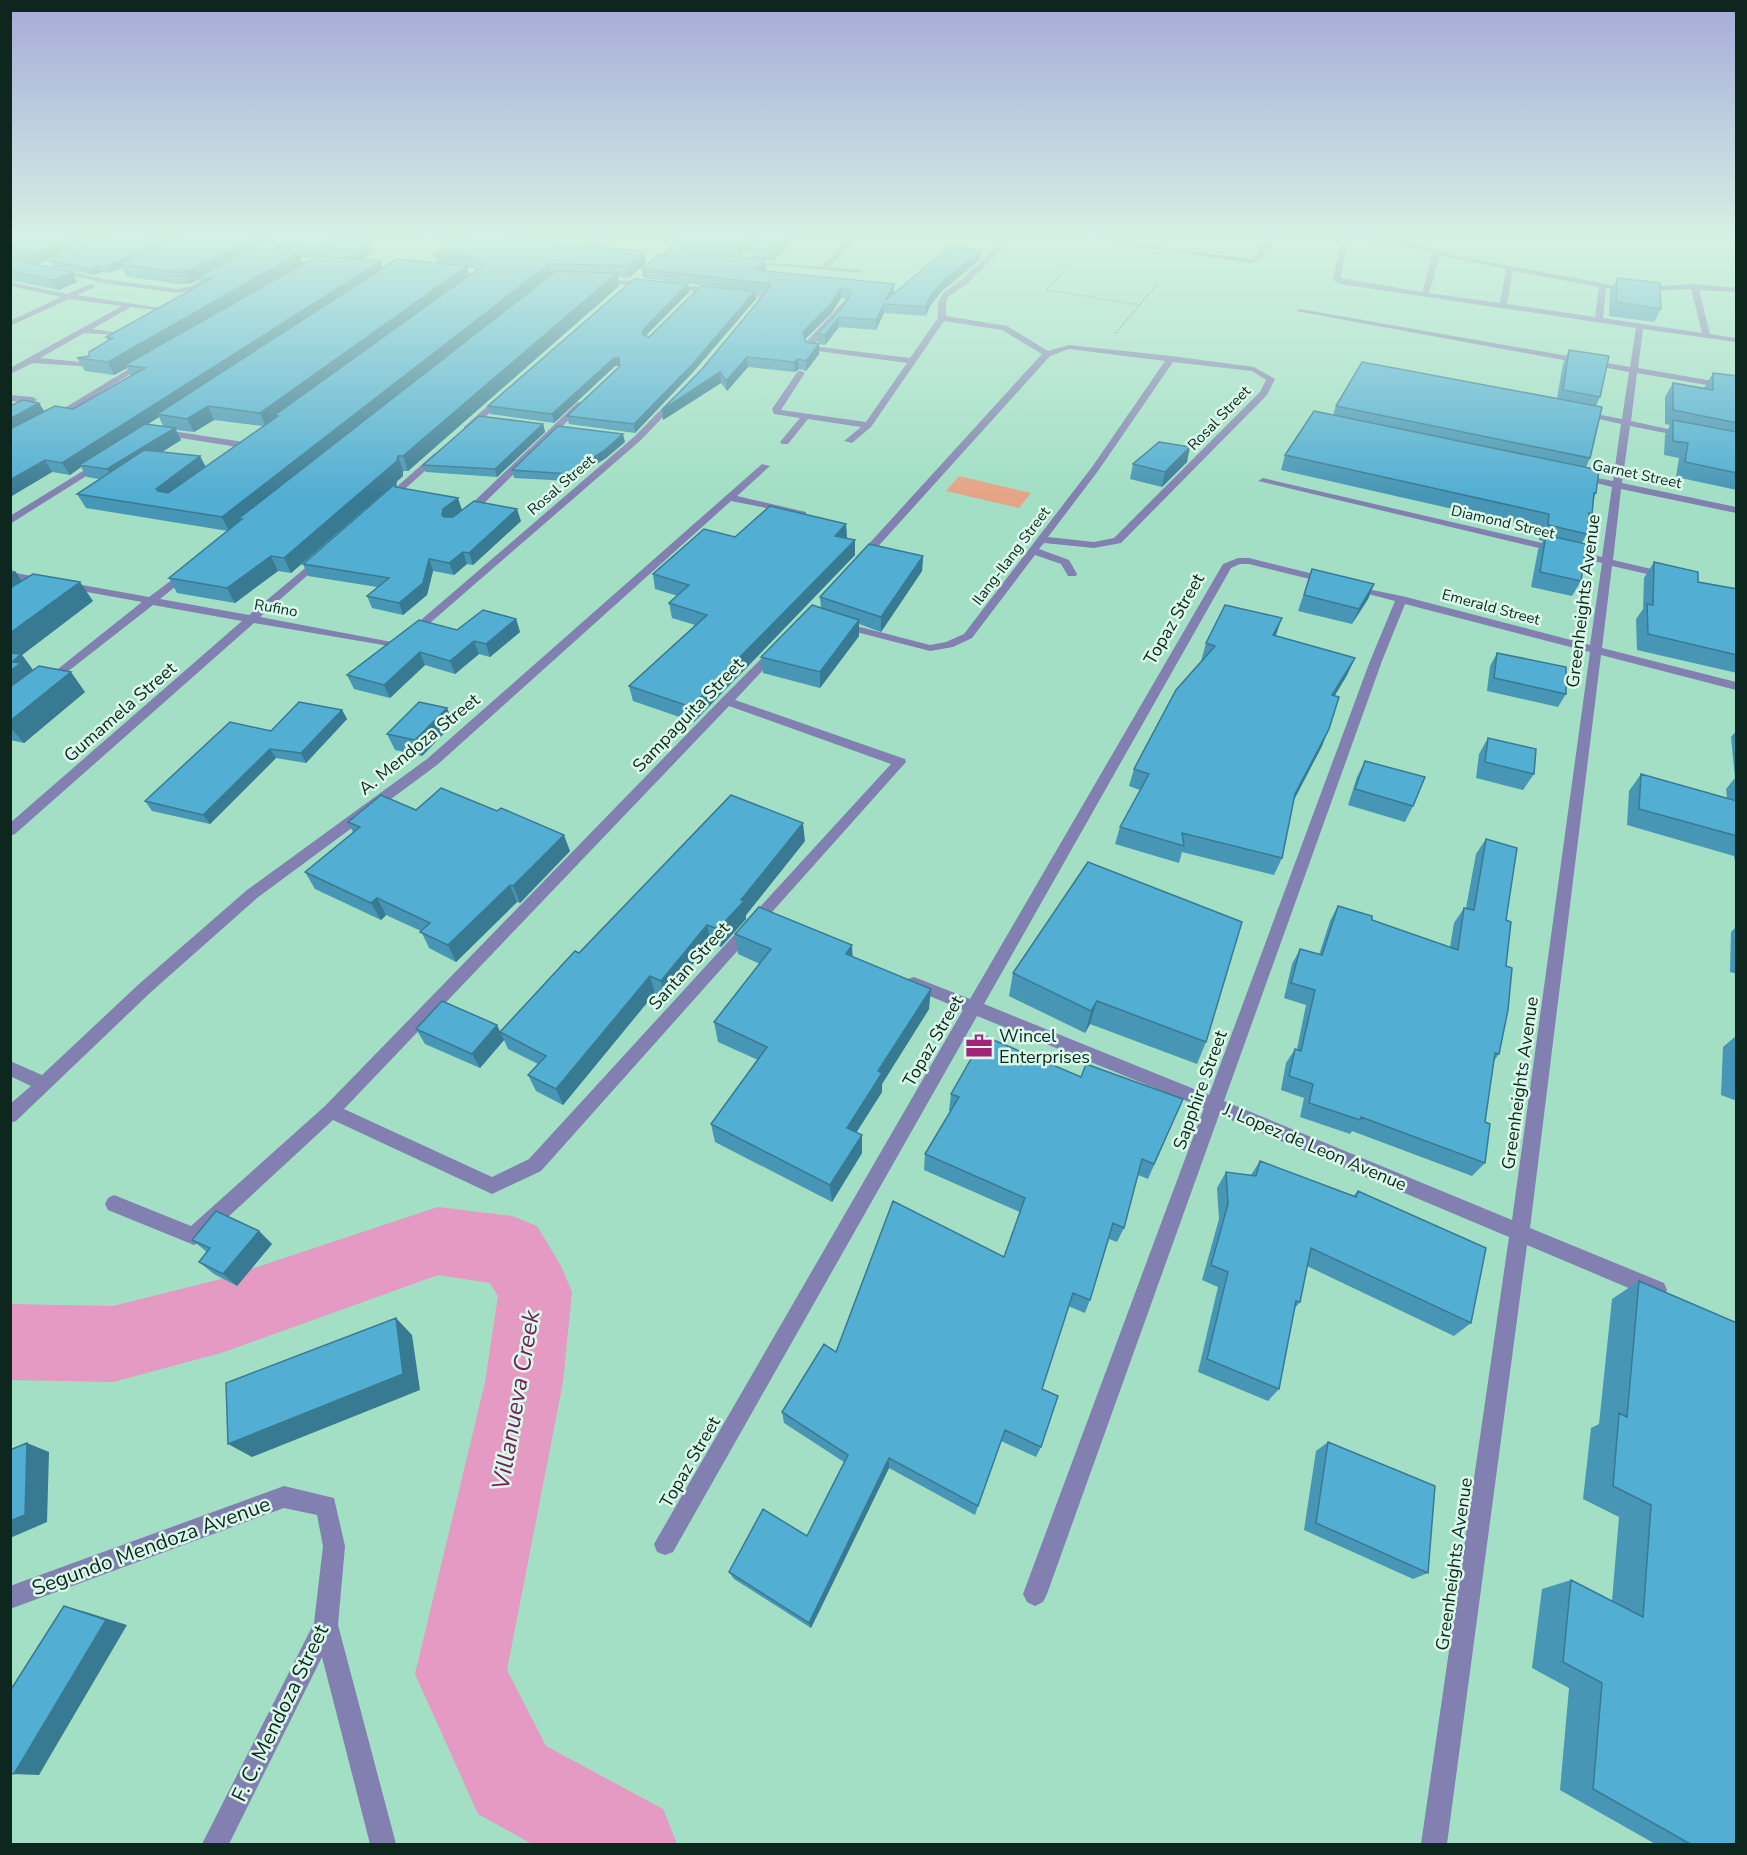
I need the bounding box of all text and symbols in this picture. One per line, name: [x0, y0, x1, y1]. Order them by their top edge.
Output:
street label: Rosal Street: [1183, 381, 1255, 455]
street label: Rosal Street: [523, 450, 599, 520]
street label: Garnet Street: [1591, 455, 1684, 493]
street label: Diamond Street: [1449, 500, 1558, 544]
street label: Ilang-Ilang Street: [967, 502, 1055, 609]
street label: Greenheights Avenue: [1560, 513, 1606, 689]
street label: Topaz Street: [1138, 568, 1210, 669]
street label: Emerald Street: [1440, 584, 1543, 630]
street label: Rufino: [253, 594, 299, 622]
street label: Sampaguita Street: [627, 652, 749, 777]
street label: Gumamela Street: [59, 656, 182, 768]
street label: A. Mendoza Street: [353, 687, 485, 800]
street label: Santan Street: [643, 916, 735, 1015]
street label: Topaz Street: [897, 990, 969, 1091]
street label: Greenheights Avenue: [1496, 995, 1544, 1171]
place label: Wincel Enterprises: [999, 1024, 1090, 1069]
street label: Sapphire Street: [1167, 1026, 1233, 1153]
office icon: Wincel Enterprises: [964, 1031, 994, 1061]
street label: J. Lopez de Leon Avenue: [1219, 1097, 1410, 1197]
water label: Villanueva Creek: [484, 1307, 548, 1492]
street label: Topaz Street: [654, 1411, 726, 1512]
street label: Greenheights Avenue: [1430, 1476, 1478, 1652]
street label: Segundo Mendoza Avenue: [28, 1490, 274, 1602]
street label: F. C. Mendoza Street: [225, 1619, 335, 1806]

